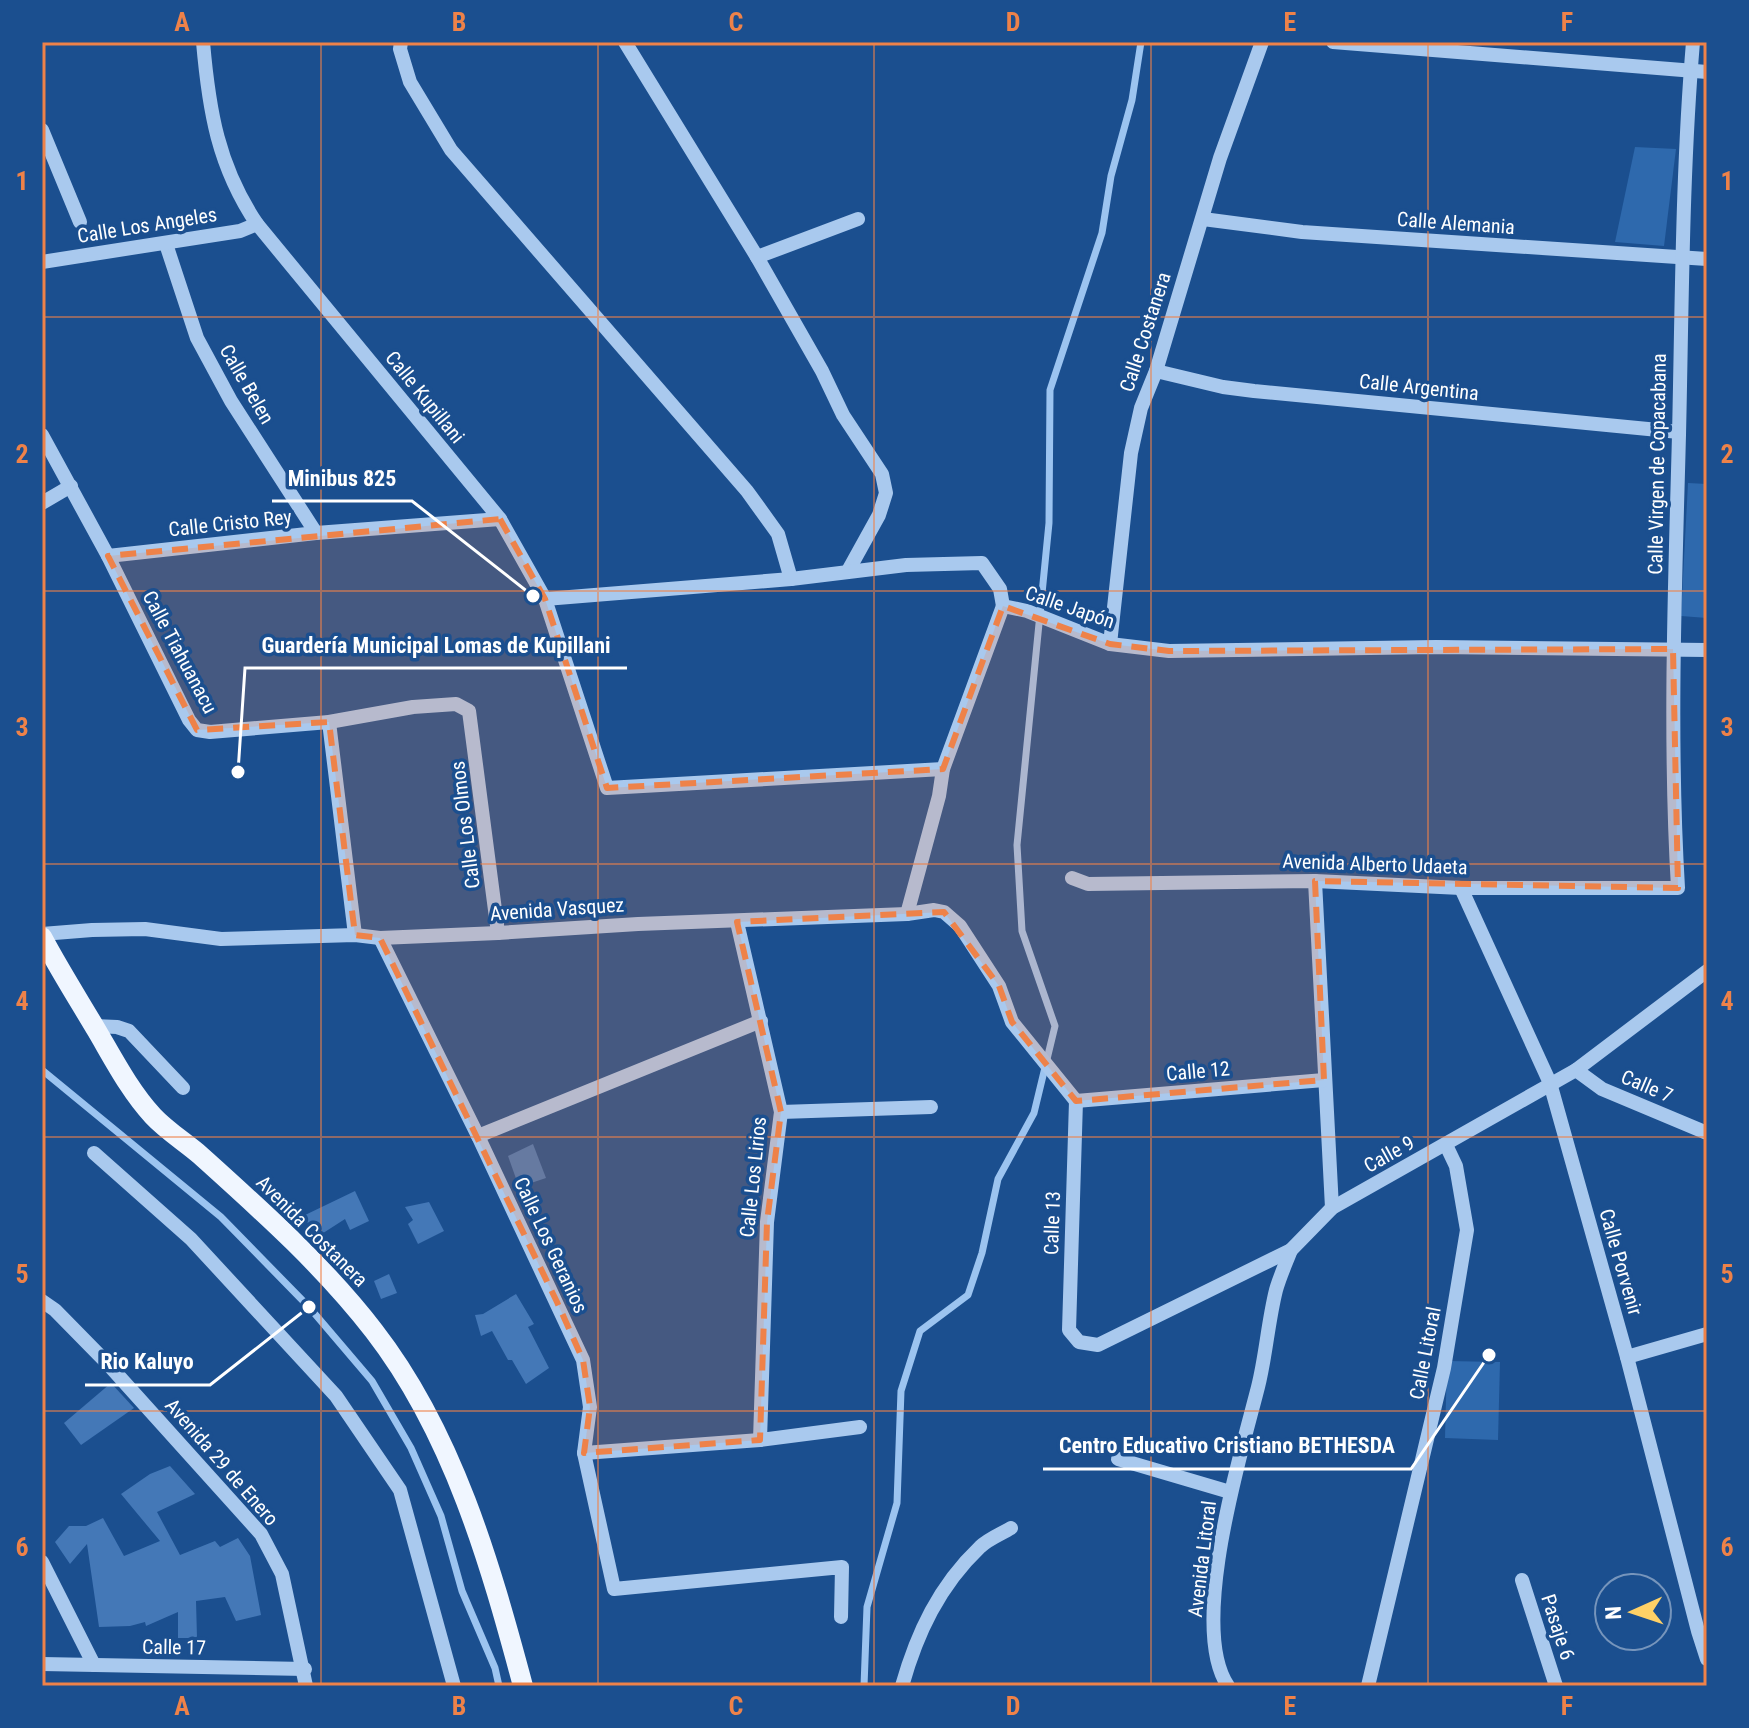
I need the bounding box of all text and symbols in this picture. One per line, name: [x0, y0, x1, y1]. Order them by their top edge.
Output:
text: A: [174, 7, 190, 37]
text: B: [452, 7, 466, 37]
text: C: [729, 7, 744, 37]
text: D: [1006, 7, 1020, 37]
text: E: [1284, 7, 1297, 37]
text: F: [1561, 7, 1573, 37]
text: 1: [15, 166, 29, 196]
text: 1: [1720, 166, 1734, 196]
street label: Calle Los Angeles: [76, 202, 218, 248]
street label: Calle Alemania: [1396, 207, 1516, 239]
street label: Calle Costanera: [1114, 269, 1176, 395]
street label: Calle Belen: [215, 340, 279, 428]
street label: Calle Kupillani: [380, 346, 470, 448]
street label: Calle Virgen de Copacabana: [1643, 353, 1671, 575]
street label: Calle Argentina: [1358, 369, 1480, 405]
text: 2: [15, 439, 29, 469]
text: 2: [1720, 439, 1734, 469]
callout: Minibus 825: [272, 455, 412, 501]
text: Minibus 825: [288, 466, 396, 491]
street label: Calle Cristo Rey: [167, 505, 293, 541]
street label: Calle Japón: [1022, 581, 1118, 633]
street label: Calle Tiahuanacu: [138, 587, 222, 717]
callout: Guardería Municipal Lomas de Kupillani: [245, 622, 627, 668]
text: Guardería Municipal Lomas de Kupillani: [261, 633, 611, 658]
text: 3: [15, 712, 29, 742]
text: 3: [1720, 712, 1734, 742]
street label: Calle Los Olmos: [445, 760, 485, 890]
street label: Avenida Alberto Udaeta: [1282, 849, 1468, 879]
street label: Avenida Vasquez: [489, 892, 625, 926]
text: 4: [15, 986, 29, 1016]
text: 4: [1720, 986, 1734, 1016]
street label: Calle 12: [1165, 1056, 1231, 1086]
street label: Calle 7: [1617, 1064, 1677, 1108]
street label: Calle Los Lirios: [735, 1115, 771, 1239]
street label: Calle 9: [1360, 1130, 1418, 1178]
street label: Avenida Costanera: [251, 1170, 373, 1292]
street label: Calle Los Geranios: [509, 1173, 593, 1317]
street label: Calle 13: [1039, 1191, 1065, 1255]
street label: Calle Porvenir: [1594, 1206, 1648, 1318]
text: 5: [15, 1259, 29, 1289]
text: 5: [1720, 1259, 1734, 1289]
street label: Calle Litoral: [1404, 1305, 1446, 1401]
callout: Rio Kaluyo: [85, 1339, 210, 1385]
text: Rio Kaluyo: [100, 1349, 194, 1374]
street label: Avenida 29 de Enero: [160, 1394, 284, 1530]
callout: Centro Educativo Cristiano BETHESDA: [1043, 1423, 1411, 1469]
text: Centro Educativo Cristiano BETHESDA: [1059, 1433, 1395, 1458]
street label: Avenida Litoral: [1183, 1499, 1221, 1619]
text: 6: [15, 1532, 29, 1562]
text: 6: [1720, 1532, 1734, 1562]
north arrow: [1593, 1572, 1673, 1652]
street label: Pasaje 6: [1536, 1591, 1580, 1663]
text: N: [1601, 1606, 1626, 1620]
street label: Calle 17: [142, 1634, 206, 1660]
text: A: [174, 1691, 190, 1721]
text: B: [452, 1691, 466, 1721]
text: C: [729, 1691, 744, 1721]
text: D: [1006, 1691, 1020, 1721]
text: E: [1284, 1691, 1297, 1721]
text: F: [1561, 1691, 1573, 1721]

